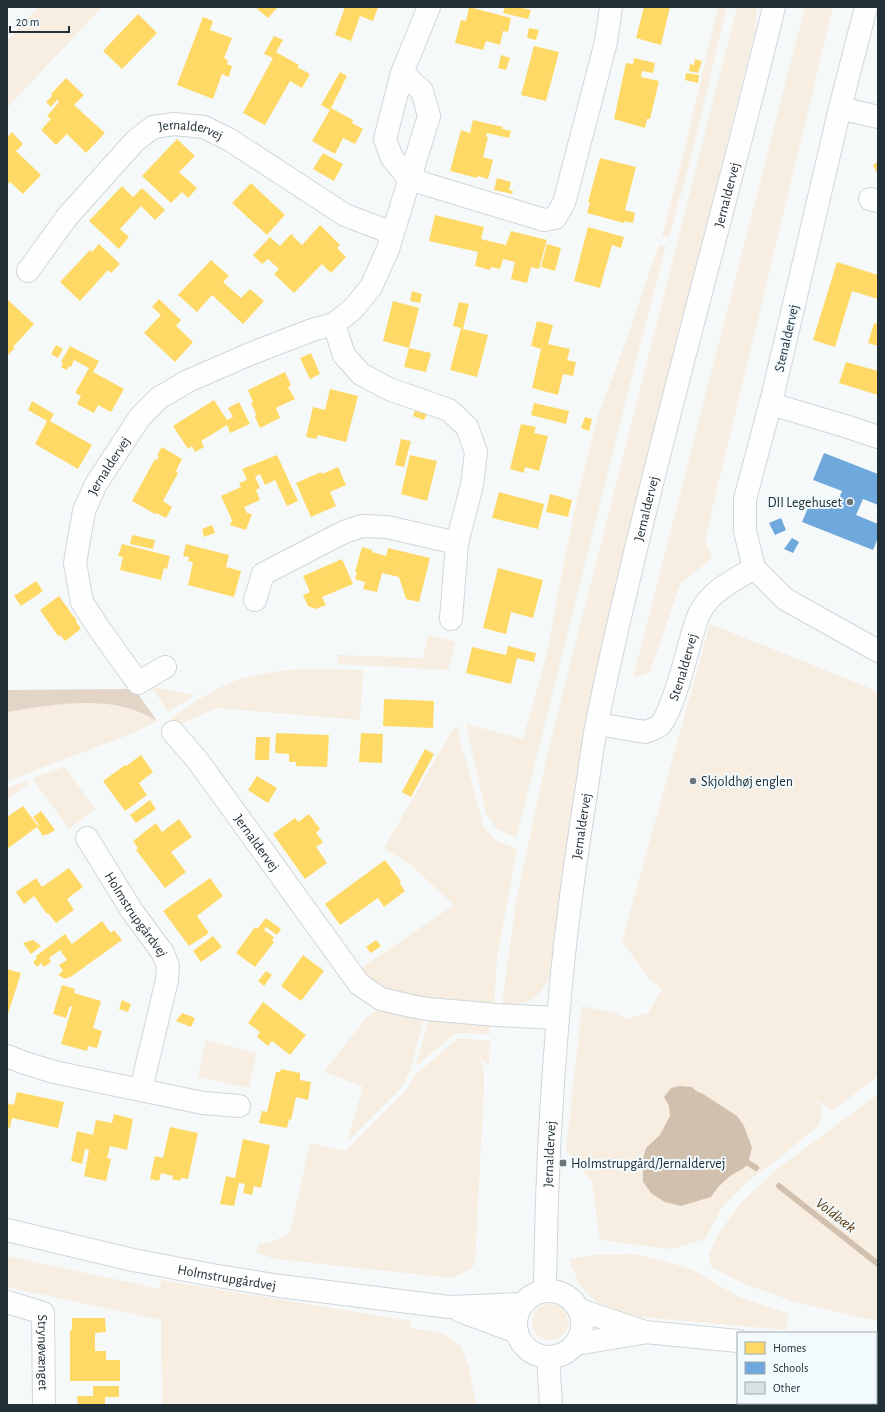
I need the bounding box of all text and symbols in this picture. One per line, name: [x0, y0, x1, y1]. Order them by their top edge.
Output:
scale bar: [10, 8, 69, 34]
text: 20 m: [16, 16, 39, 28]
street label: Jernaldervej: [157, 118, 225, 143]
street label: Jernaldervej: [712, 161, 743, 229]
street label: Stenaldervej: [772, 303, 802, 373]
street label: Jernaldervej: [86, 434, 133, 497]
street label: Jernaldervej: [632, 475, 662, 543]
place label: DII Legehuset: [767, 496, 843, 510]
marker: DII Legehuset: [845, 497, 855, 507]
street label: Stenaldervej: [667, 632, 700, 703]
place label: Skjoldhøj englen: [701, 775, 793, 789]
marker: Skjoldhøj englen: [688, 776, 698, 786]
street label: Jernaldervej: [570, 792, 594, 860]
street label: Jernaldervej: [231, 812, 281, 874]
street label: Holmstrupgårdvej: [102, 870, 170, 959]
street label: Jernaldervej: [541, 1120, 559, 1188]
place label: Holmstrupgård/Jernaldervej: [571, 1157, 725, 1171]
marker: Holmstrupgård/Jernaldervej: [558, 1158, 568, 1168]
water label: Voldbæk: [813, 1195, 859, 1236]
street label: Holmstrupgårdvej: [176, 1263, 277, 1293]
street label: Strynøvænget: [35, 1314, 50, 1391]
legend: [737, 1332, 877, 1404]
text: Homes: [773, 1342, 806, 1354]
text: Schools: [773, 1362, 808, 1374]
text: Other: [773, 1382, 800, 1394]

